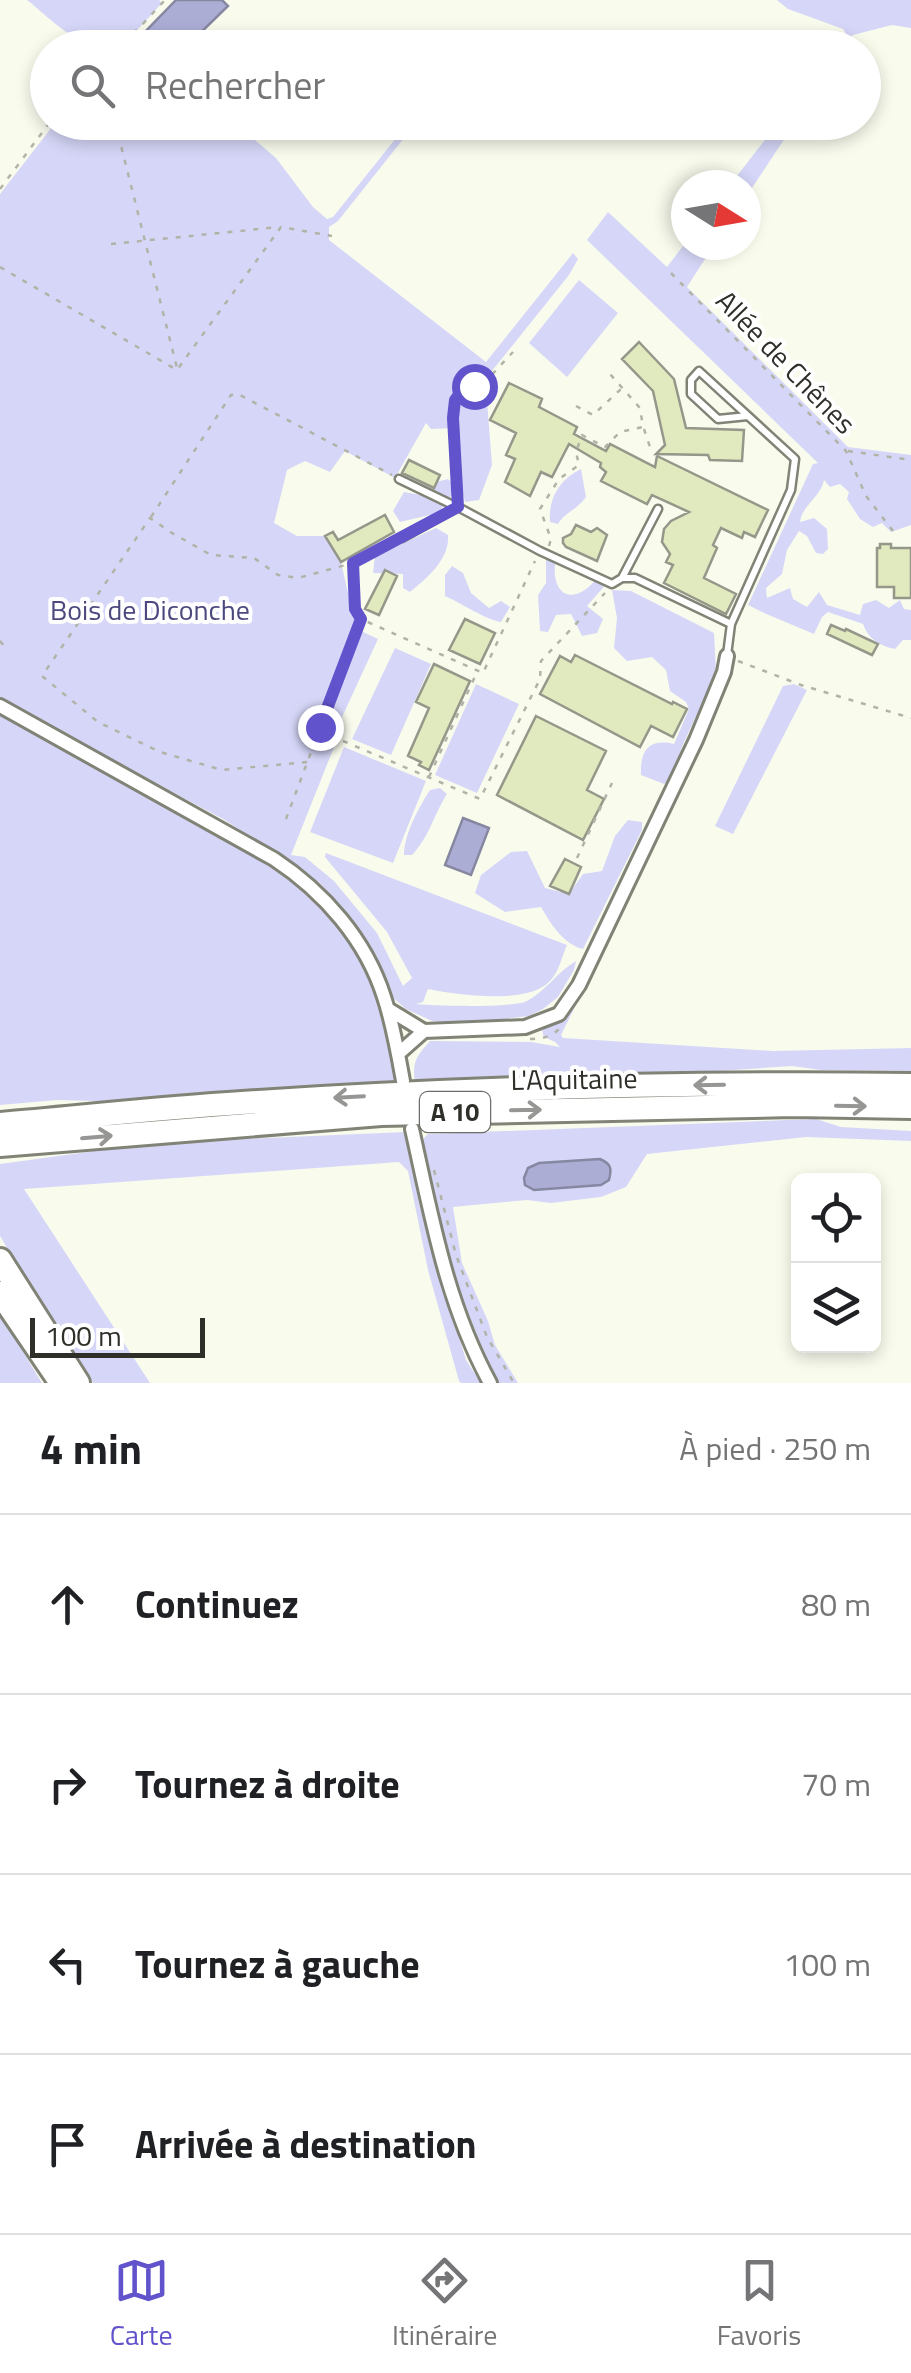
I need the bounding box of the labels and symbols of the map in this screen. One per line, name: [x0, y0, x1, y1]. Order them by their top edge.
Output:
north arrow: [671, 170, 761, 260]
street label: Allée de Chênes: [706, 280, 866, 443]
route start: [452, 364, 498, 410]
park label: Bois de Diconche: [50, 588, 250, 631]
route end: [298, 705, 344, 751]
street label: L'Aquitaine: [510, 1056, 638, 1101]
one-way arrow: [693, 1076, 725, 1095]
one-way arrow: [333, 1088, 365, 1107]
road number: A 10: [420, 1092, 490, 1132]
one-way arrow: [834, 1096, 867, 1116]
one-way arrow: [510, 1101, 542, 1120]
one-way arrow: [81, 1127, 113, 1146]
scale bar: [30, 1313, 205, 1358]

